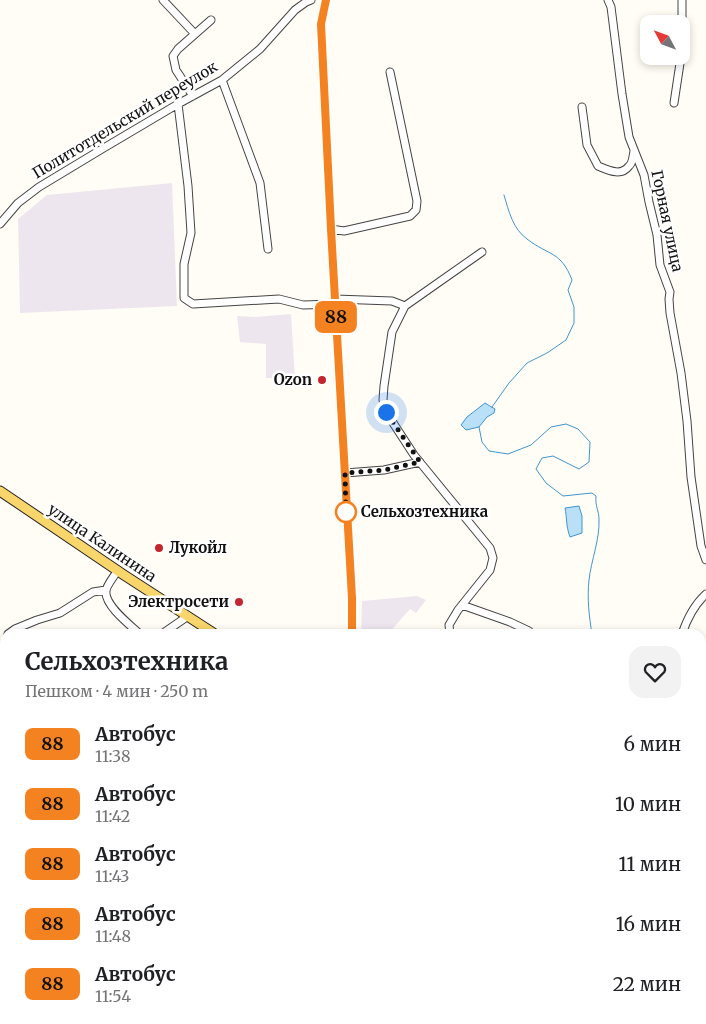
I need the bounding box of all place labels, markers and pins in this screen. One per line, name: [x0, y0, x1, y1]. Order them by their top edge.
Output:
place label: Ozon: [274, 370, 312, 389]
marker: Ozon: [316, 374, 328, 386]
marker: Сельхозтехника: [335, 501, 357, 523]
place label: Сельхозтехника: [361, 502, 489, 521]
place label: Лукойл: [169, 538, 227, 557]
marker: Лукойл: [153, 542, 165, 554]
place label: Электросети: [128, 592, 229, 611]
marker: Электросети: [233, 596, 245, 608]

